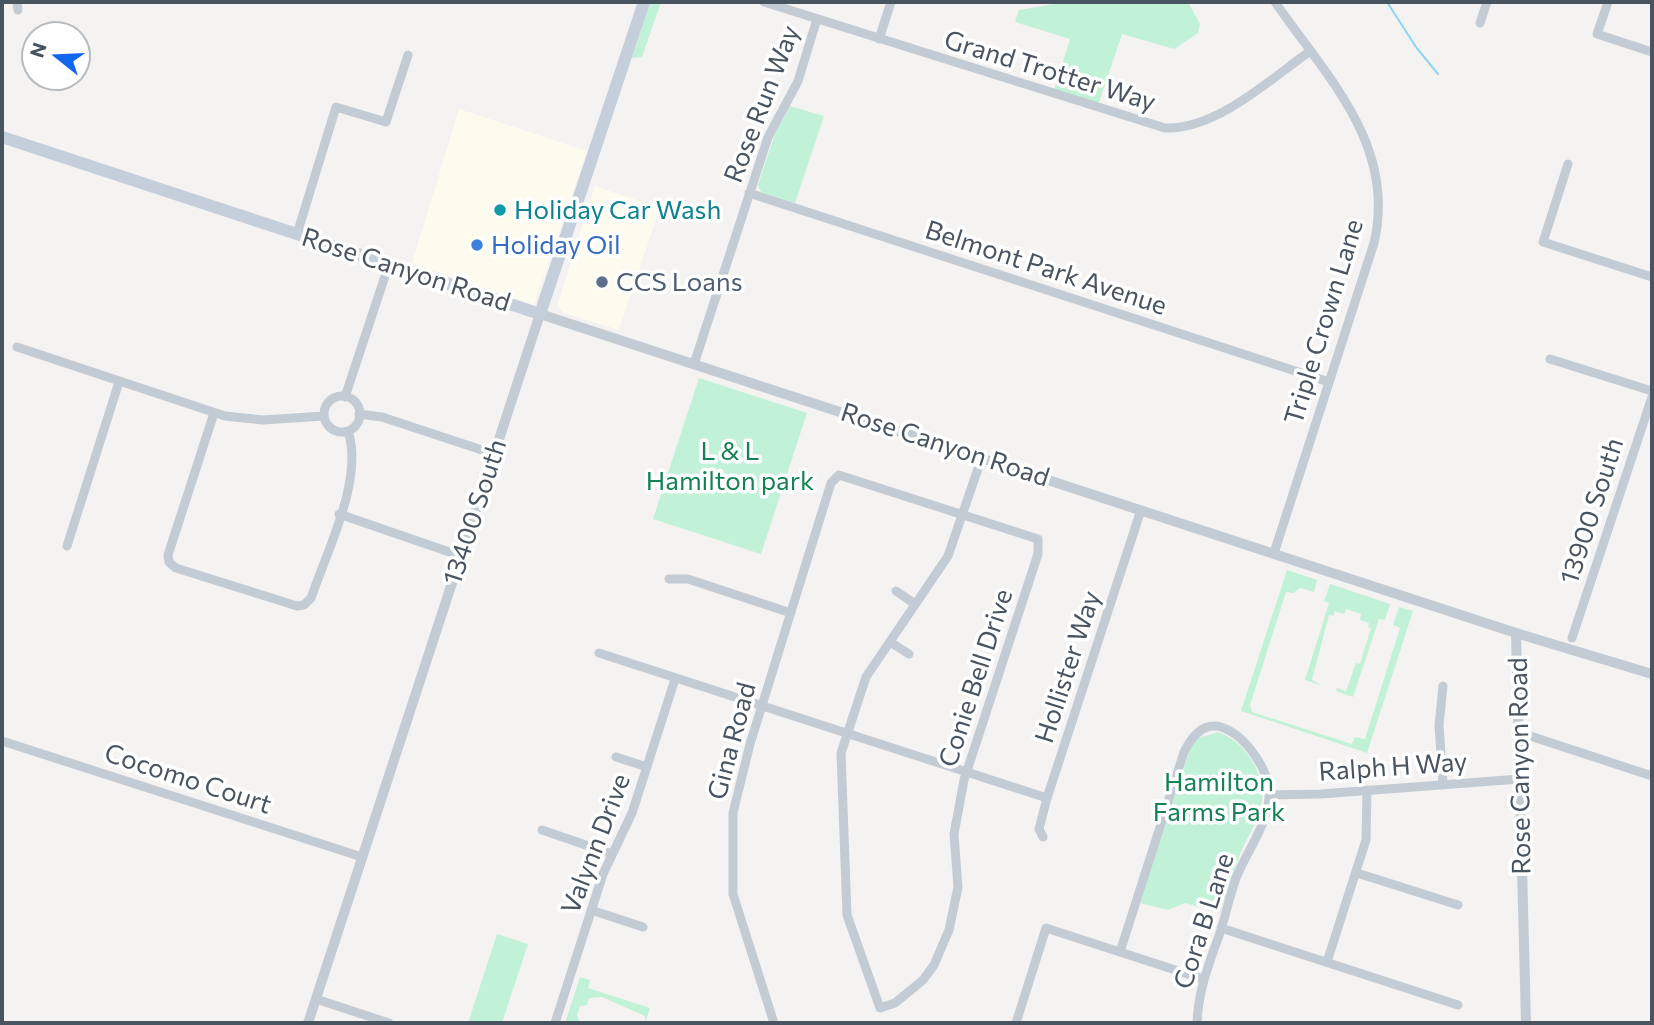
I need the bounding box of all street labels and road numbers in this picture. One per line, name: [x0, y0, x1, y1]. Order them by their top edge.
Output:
street label: Rose Run Way: [718, 21, 806, 187]
street label: Grand Trotter Way: [940, 24, 1160, 118]
street label: Belmont Park Avenue: [921, 214, 1171, 322]
street label: Triple Crown Lane: [1278, 216, 1370, 428]
street label: Rose Canyon Road: [298, 222, 514, 318]
street label: Rose Canyon Road: [837, 397, 1053, 493]
street label: 13900 South: [1554, 434, 1630, 588]
street label: 13400 South: [437, 435, 513, 589]
street label: Conie Bell Drive: [933, 585, 1019, 771]
street label: Hollister Way: [1029, 587, 1107, 747]
street label: Rose Canyon Road: [1503, 657, 1537, 875]
street label: Gina Road: [701, 679, 763, 803]
street label: Cocomo Court: [101, 737, 275, 821]
street label: Ralph H Way: [1318, 746, 1468, 788]
street label: Valynn Drive: [555, 769, 637, 919]
street label: Cora B Lane: [1167, 849, 1241, 993]

